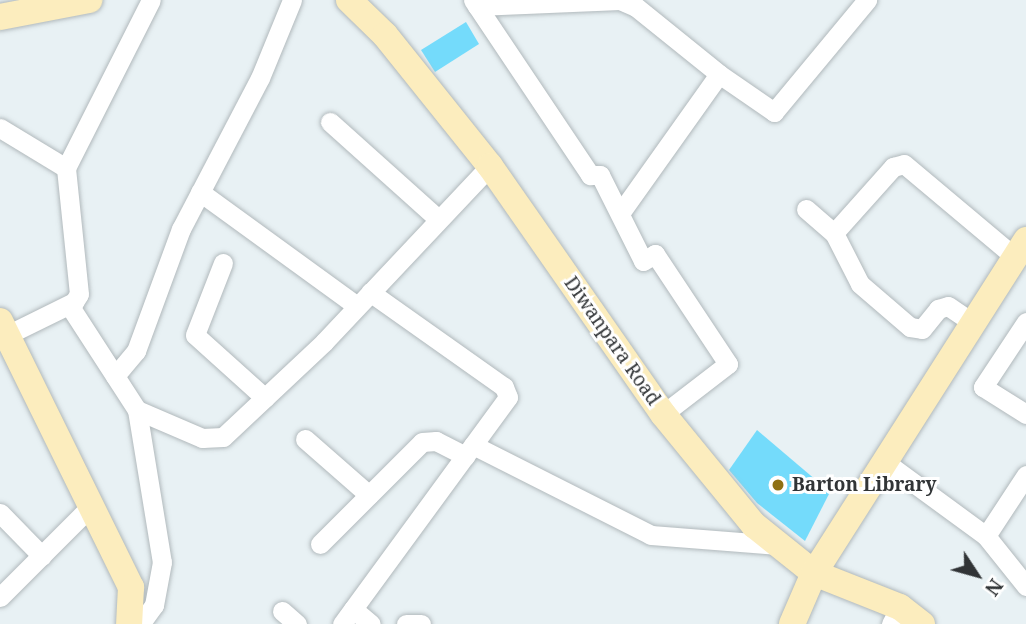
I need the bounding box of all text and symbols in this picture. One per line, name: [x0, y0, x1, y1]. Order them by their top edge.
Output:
street label: Diwanpara Road: [559, 272, 665, 410]
place label: Barton Library: [792, 474, 936, 496]
marker: Barton Library: [770, 477, 786, 493]
north arrow: [942, 540, 1012, 610]
text: N: [979, 574, 1009, 601]

